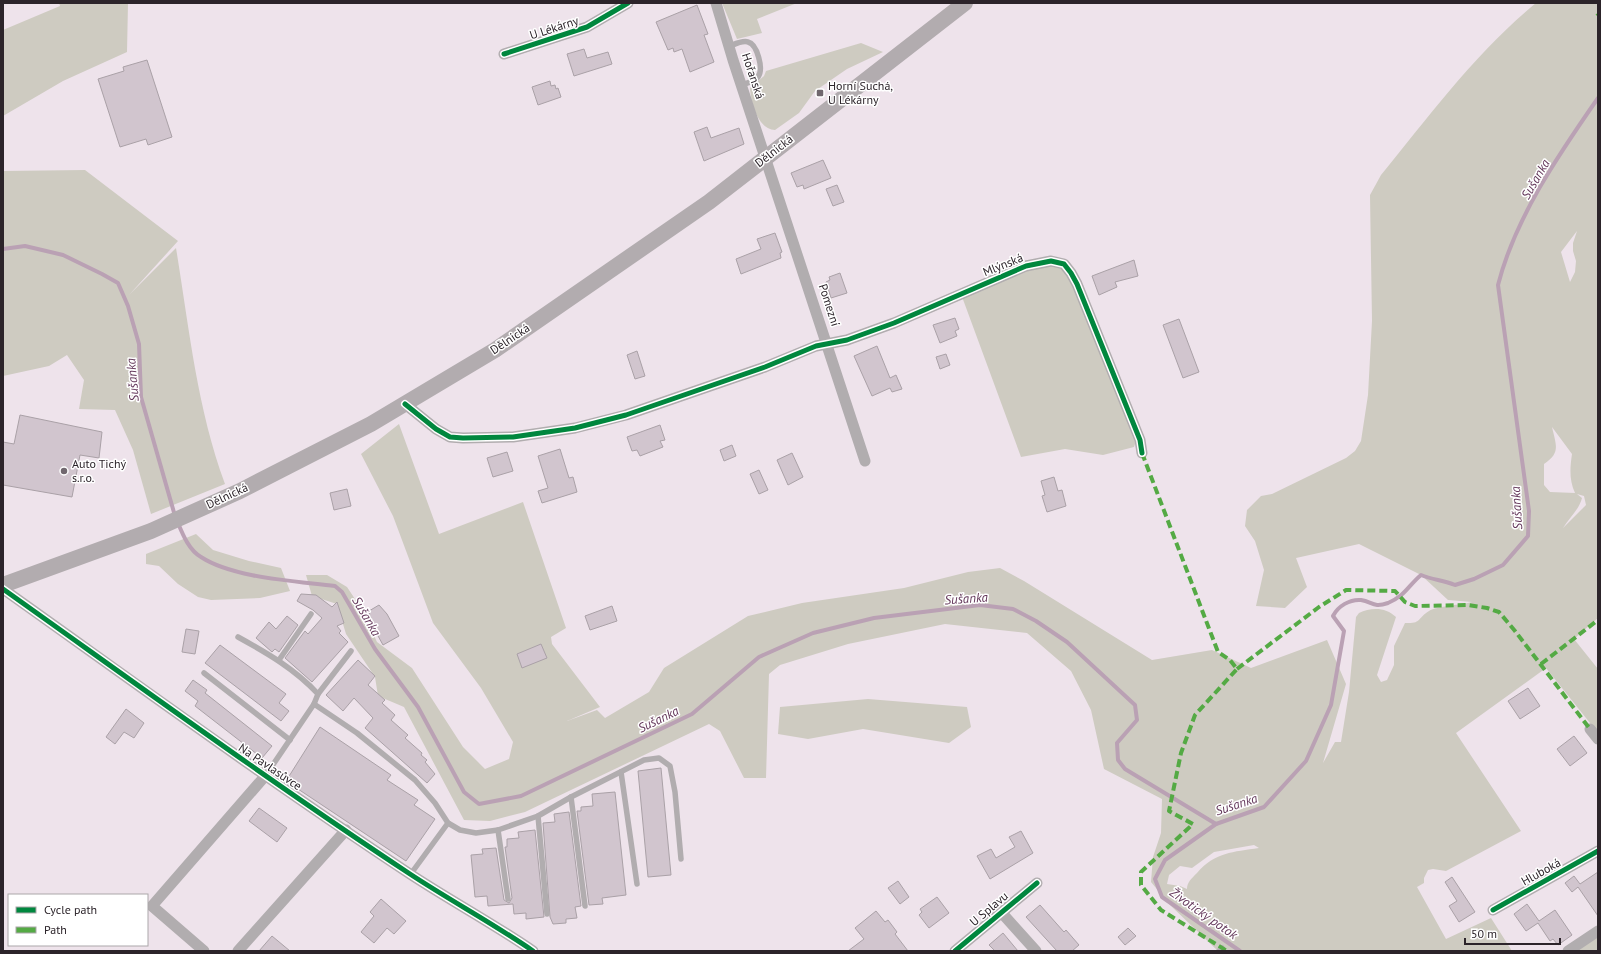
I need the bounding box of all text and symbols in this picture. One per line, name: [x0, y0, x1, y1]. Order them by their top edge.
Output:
street label: U Lékárny: [527, 12, 581, 42]
street label: Hořanská: [739, 51, 768, 101]
place label: Horní Suchá, U Lékárny: [828, 78, 893, 107]
marker: Horní Suchá, U Lékárny: [815, 88, 825, 98]
street label: Dělnická: [752, 131, 796, 170]
water label: Sušanka: [1517, 156, 1554, 202]
street label: Mlýnská: [981, 250, 1025, 279]
street label: Pomezní: [816, 282, 843, 328]
street label: Dělnická: [487, 320, 532, 357]
water label: Sušanka: [122, 357, 143, 402]
place label: Auto Tichý s.r.o.: [72, 456, 127, 485]
marker: Auto Tichý s.r.o.: [59, 466, 69, 476]
street label: Dělnická: [204, 479, 250, 512]
water label: Sušanka: [1507, 485, 1526, 530]
water label: Sušanka: [944, 588, 989, 608]
water label: Sušanka: [348, 593, 385, 640]
water label: Sušanka: [635, 702, 682, 737]
street label: Na Pavlasůvce: [236, 740, 305, 793]
water label: Sušanka: [1213, 789, 1260, 819]
street label: Hluboká: [1518, 855, 1563, 888]
water label: Životický potok: [1166, 883, 1242, 944]
street label: U Splavu: [966, 888, 1011, 929]
legend: [8, 894, 148, 946]
text: Cycle path: [44, 902, 97, 917]
scale bar: [1465, 920, 1560, 946]
text: Path: [44, 922, 67, 937]
text: 50 m: [1471, 926, 1497, 941]

